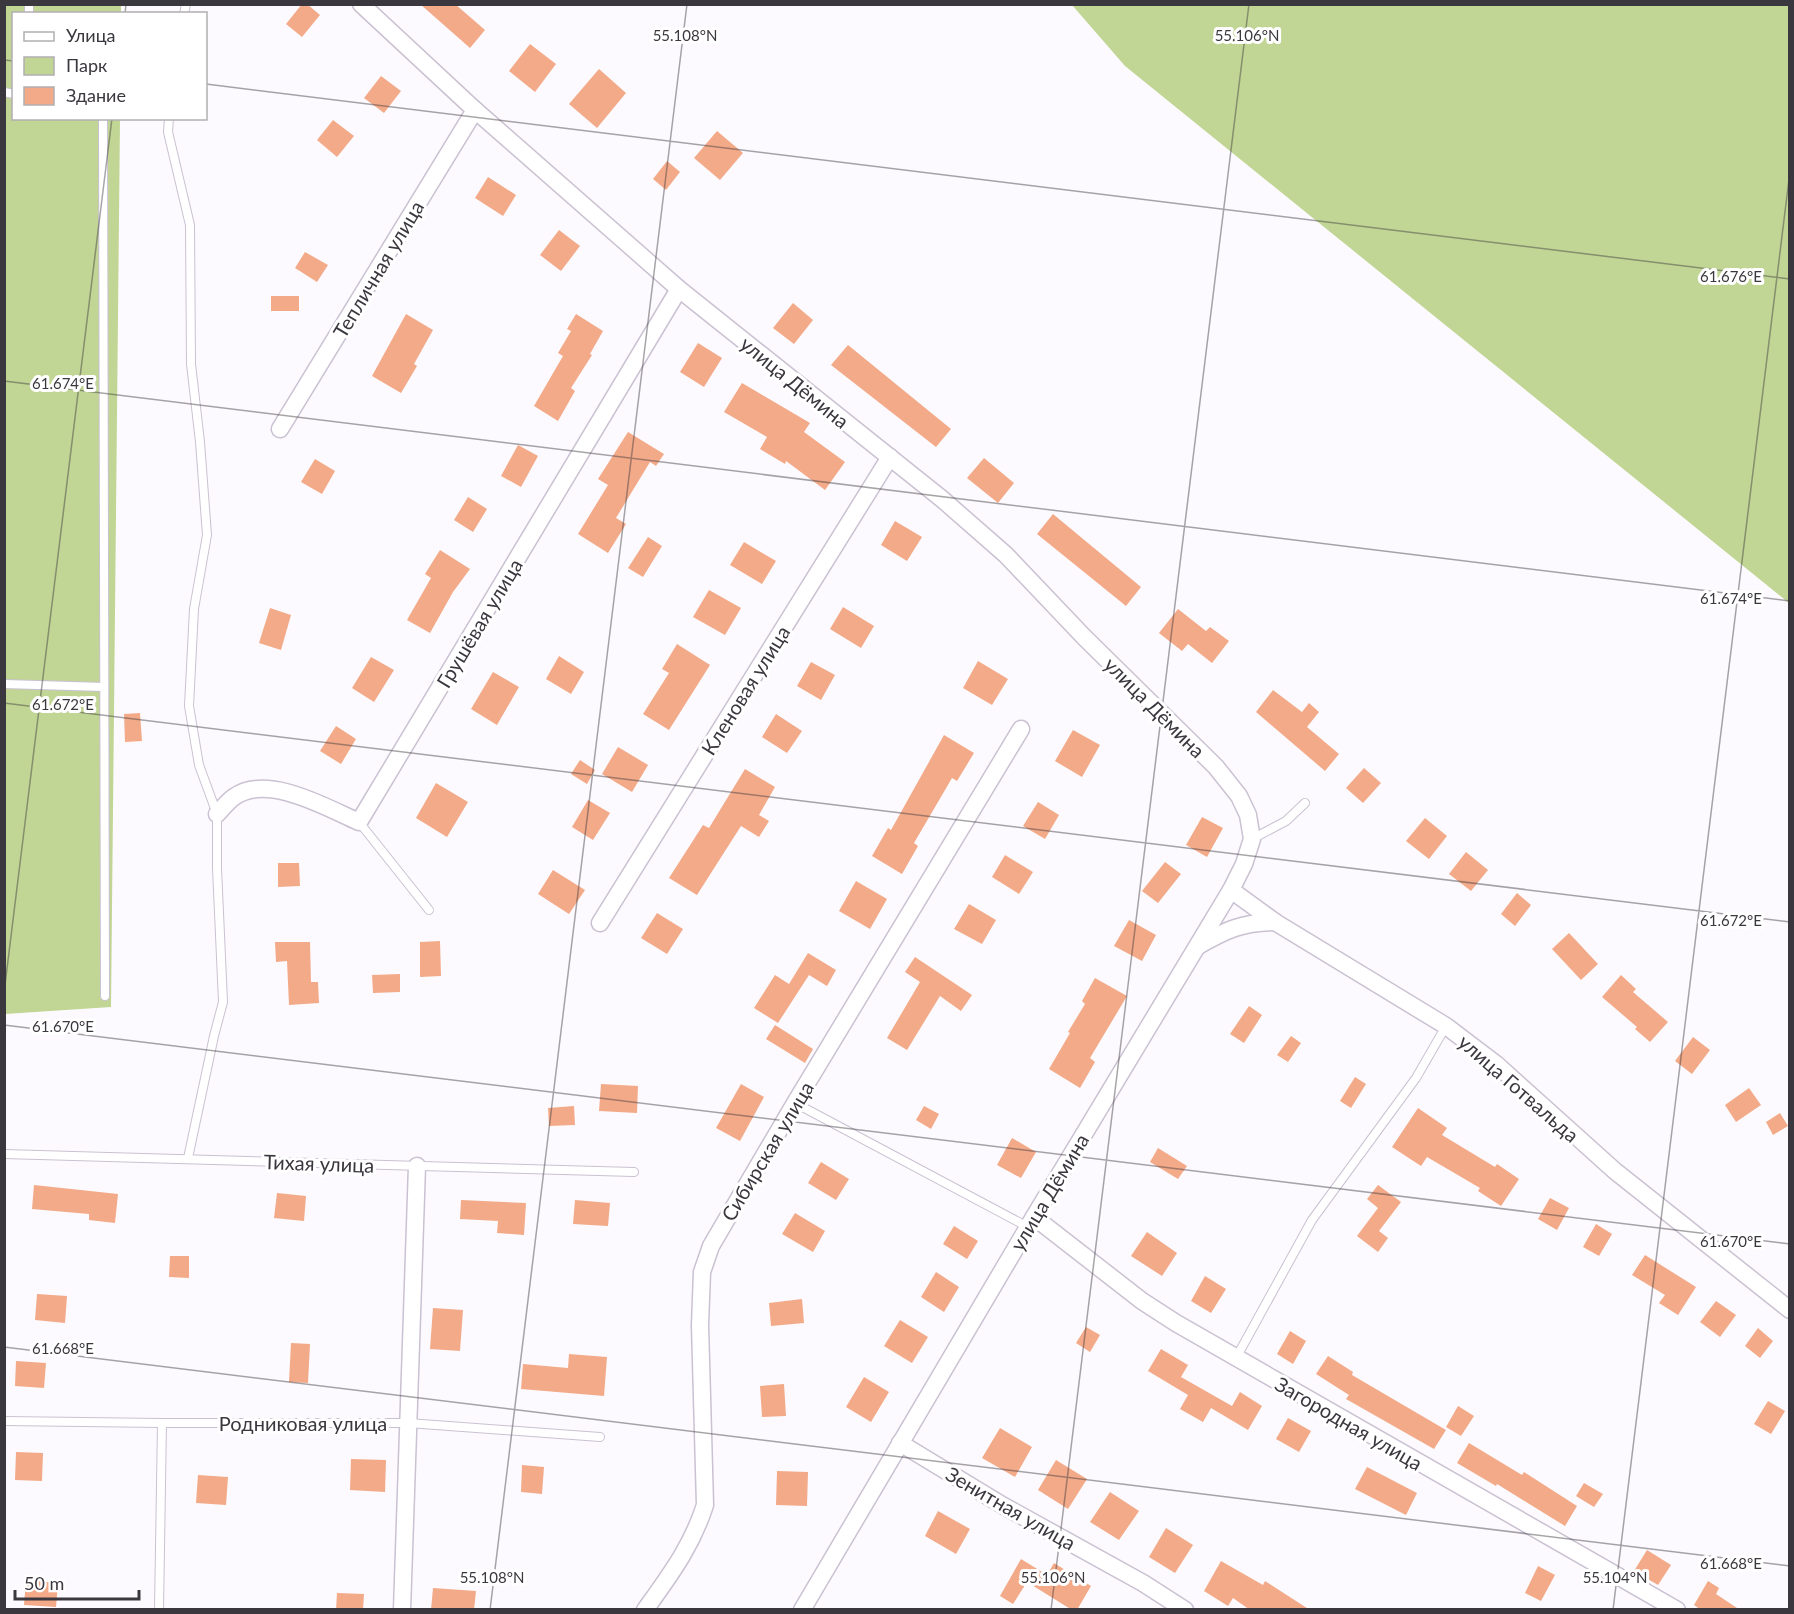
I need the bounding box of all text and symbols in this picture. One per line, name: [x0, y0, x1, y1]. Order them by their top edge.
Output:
legend: [12, 12, 207, 120]
text: Улица: [66, 24, 116, 46]
text: 55.108°N: [653, 26, 717, 44]
text: 55.106°N: [1215, 26, 1279, 44]
text: Парк: [66, 54, 108, 76]
text: Здание: [66, 84, 126, 106]
street label: Тепличная улица: [328, 196, 428, 342]
text: 61.676°E: [1700, 267, 1762, 285]
street label: улица Дёмина: [736, 331, 854, 433]
text: 61.674°E: [32, 374, 94, 392]
street label: Грушёвая улица: [431, 554, 527, 692]
text: 61.674°E: [1700, 589, 1762, 607]
street label: Кленовая улица: [696, 621, 794, 759]
street label: улица Дёмина: [1100, 652, 1210, 762]
text: 61.672°E: [32, 695, 94, 713]
text: 61.672°E: [1700, 911, 1762, 929]
text: 61.670°E: [32, 1017, 94, 1035]
street label: улица Готвальда: [1454, 1029, 1584, 1147]
street label: Сибирская улица: [716, 1077, 818, 1225]
street label: улица Дёмина: [1005, 1129, 1093, 1255]
street label: Тихая улица: [263, 1149, 375, 1177]
text: 61.670°E: [1700, 1232, 1762, 1250]
text: 61.668°E: [32, 1339, 94, 1357]
street label: Загородная улица: [1271, 1371, 1427, 1475]
street label: Родниковая улица: [219, 1411, 387, 1435]
street label: Зенитная улица: [942, 1461, 1080, 1555]
text: 61.668°E: [1700, 1554, 1762, 1572]
scale bar: [15, 1563, 140, 1601]
text: 55.108°N: [460, 1568, 524, 1586]
text: 55.106°N: [1021, 1568, 1085, 1586]
text: 55.104°N: [1583, 1568, 1647, 1586]
text: 50 m: [24, 1572, 64, 1594]

